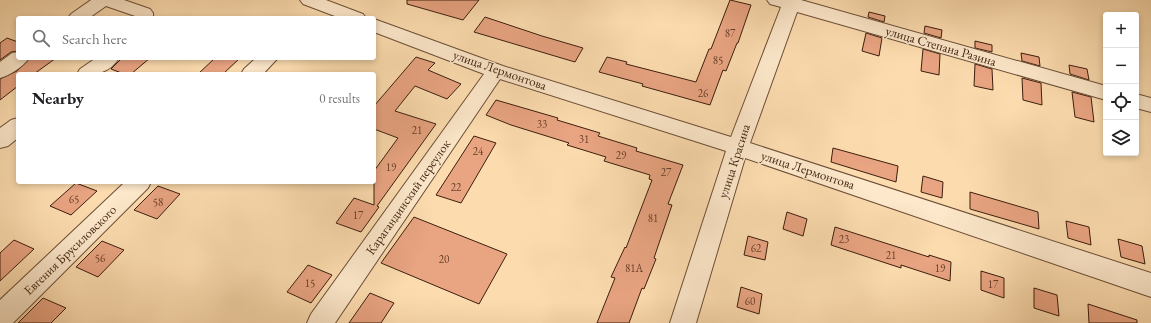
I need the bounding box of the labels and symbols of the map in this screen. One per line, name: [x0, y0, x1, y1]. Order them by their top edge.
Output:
street label: улица Степана Разина: [884, 22, 999, 70]
house number: 87: [725, 26, 736, 40]
street label: улица Лермонтова: [451, 46, 550, 94]
house number: 85: [713, 53, 723, 67]
house number: 26: [698, 86, 709, 100]
house number: 33: [537, 117, 547, 131]
street label: улица Красина: [714, 121, 754, 200]
house number: 21: [412, 123, 422, 137]
house number: 31: [579, 132, 589, 146]
street label: Карагандинский переулок: [362, 135, 455, 258]
house number: 24: [473, 144, 484, 158]
street label: улица Лермонтова: [759, 147, 858, 193]
house number: 29: [616, 148, 627, 162]
house number: 19: [386, 160, 397, 174]
house number: 27: [661, 165, 672, 179]
house number: 22: [451, 180, 462, 194]
house number: 65: [69, 192, 79, 206]
house number: 58: [153, 195, 163, 209]
street label: Евгения Брусиловского: [20, 201, 120, 299]
house number: 17: [353, 208, 364, 222]
house number: 81: [648, 211, 658, 225]
house number: 23: [839, 232, 849, 246]
house number: 62: [751, 241, 762, 255]
house number: 21: [886, 248, 896, 262]
house number: 56: [95, 251, 106, 265]
house number: 20: [439, 252, 449, 266]
house number: 81А: [625, 261, 643, 275]
house number: 19: [935, 261, 946, 275]
house number: 15: [305, 276, 315, 290]
house number: 17: [988, 277, 999, 291]
house number: 60: [745, 294, 755, 308]

